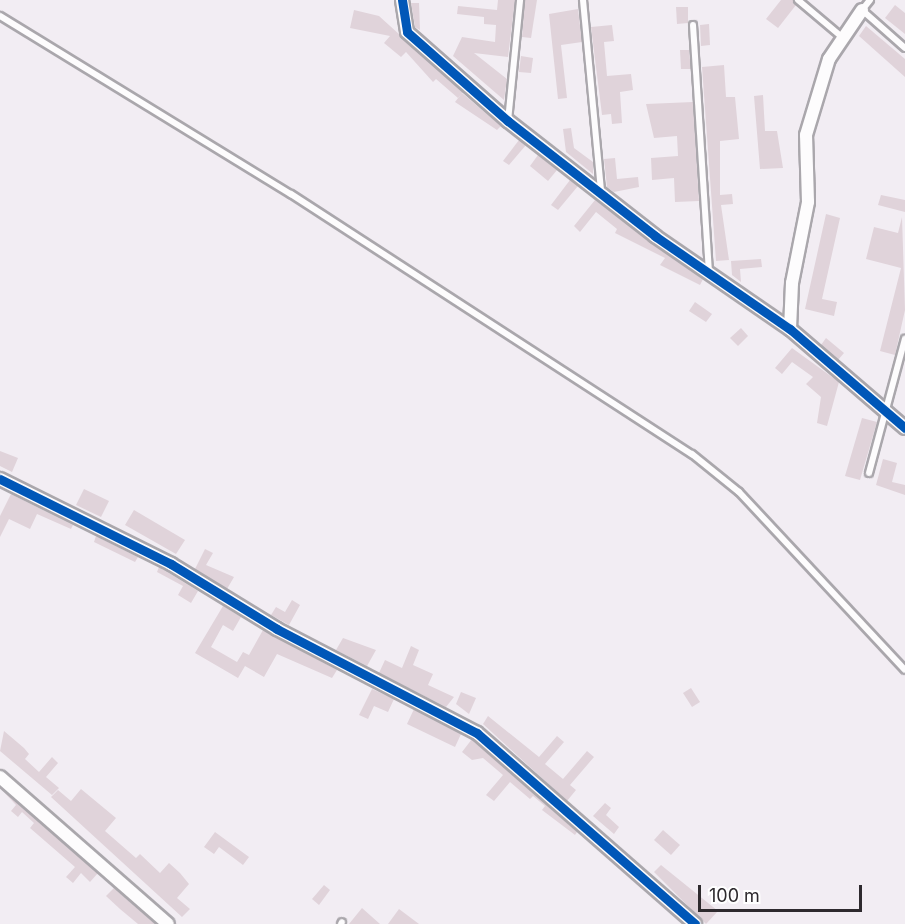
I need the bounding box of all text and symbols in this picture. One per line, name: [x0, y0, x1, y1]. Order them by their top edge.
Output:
scale bar: [701, 873, 864, 911]
text: 100 m: [709, 885, 760, 906]

